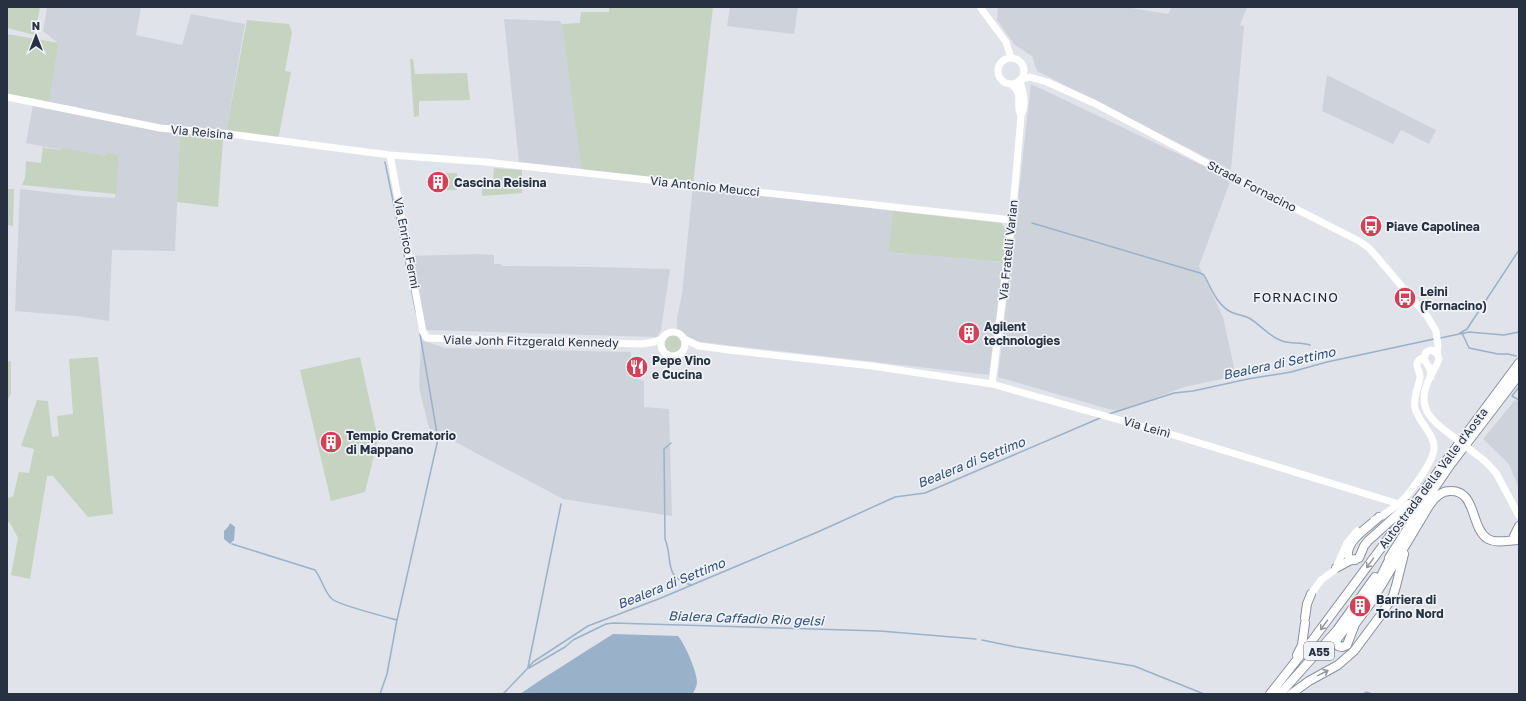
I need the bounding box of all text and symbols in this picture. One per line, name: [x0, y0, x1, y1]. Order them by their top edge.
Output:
north arrow: [16, 16, 56, 56]
text: N: [32, 19, 40, 32]
street label: Via Reisina: [170, 122, 234, 142]
street label: Strada Fornacino: [1205, 157, 1299, 215]
building icon: Cascina Reisina: [425, 169, 451, 195]
street label: Via Antonio Meucci: [650, 173, 760, 199]
place label: Cascina Reisina: [454, 175, 546, 190]
street label: Via Enrico Fermi: [391, 196, 423, 290]
street label: Via Fratelli Varian: [995, 199, 1021, 301]
bus stop icon: Piave Capolinea: [1358, 213, 1384, 239]
place label: Piave Capolinea: [1386, 219, 1480, 234]
place label: Leini (Fornacino): [1420, 284, 1487, 313]
bus stop icon: Leini (Fornacino): [1392, 285, 1418, 311]
district label: FORNACINO: [1253, 289, 1339, 305]
place label: Agilent technologies: [984, 319, 1060, 348]
building icon: Agilent technologies: [956, 320, 982, 346]
street label: Viale Jonh Fitzgerald Kennedy: [443, 332, 619, 350]
water label: Bealera di Settimo: [1221, 343, 1338, 383]
place label: Pepe Vino e Cucina: [652, 353, 711, 382]
restaurant icon: Pepe Vino e Cucina: [624, 354, 650, 380]
street label: Autostrada della Valle d'Aosta: [1375, 405, 1491, 551]
street label: Via Leinì: [1122, 413, 1172, 441]
place label: Tempio Crematorio di Mappano: [346, 428, 456, 457]
building icon: Tempio Crematorio di Mappano: [318, 429, 344, 455]
water label: Bealera di Settimo: [915, 433, 1028, 491]
water label: Bealera di Settimo: [615, 554, 728, 612]
one-way arrow: [1366, 557, 1374, 568]
place label: Barriera di Torino Nord: [1376, 592, 1444, 621]
building icon: Barriera di Torino Nord: [1347, 593, 1373, 619]
water label: Bialera Caffadio Rio gelsi: [668, 607, 825, 629]
one-way arrow: [1320, 619, 1328, 630]
road number: A55: [1304, 642, 1334, 660]
one-way arrow: [1317, 669, 1329, 676]

